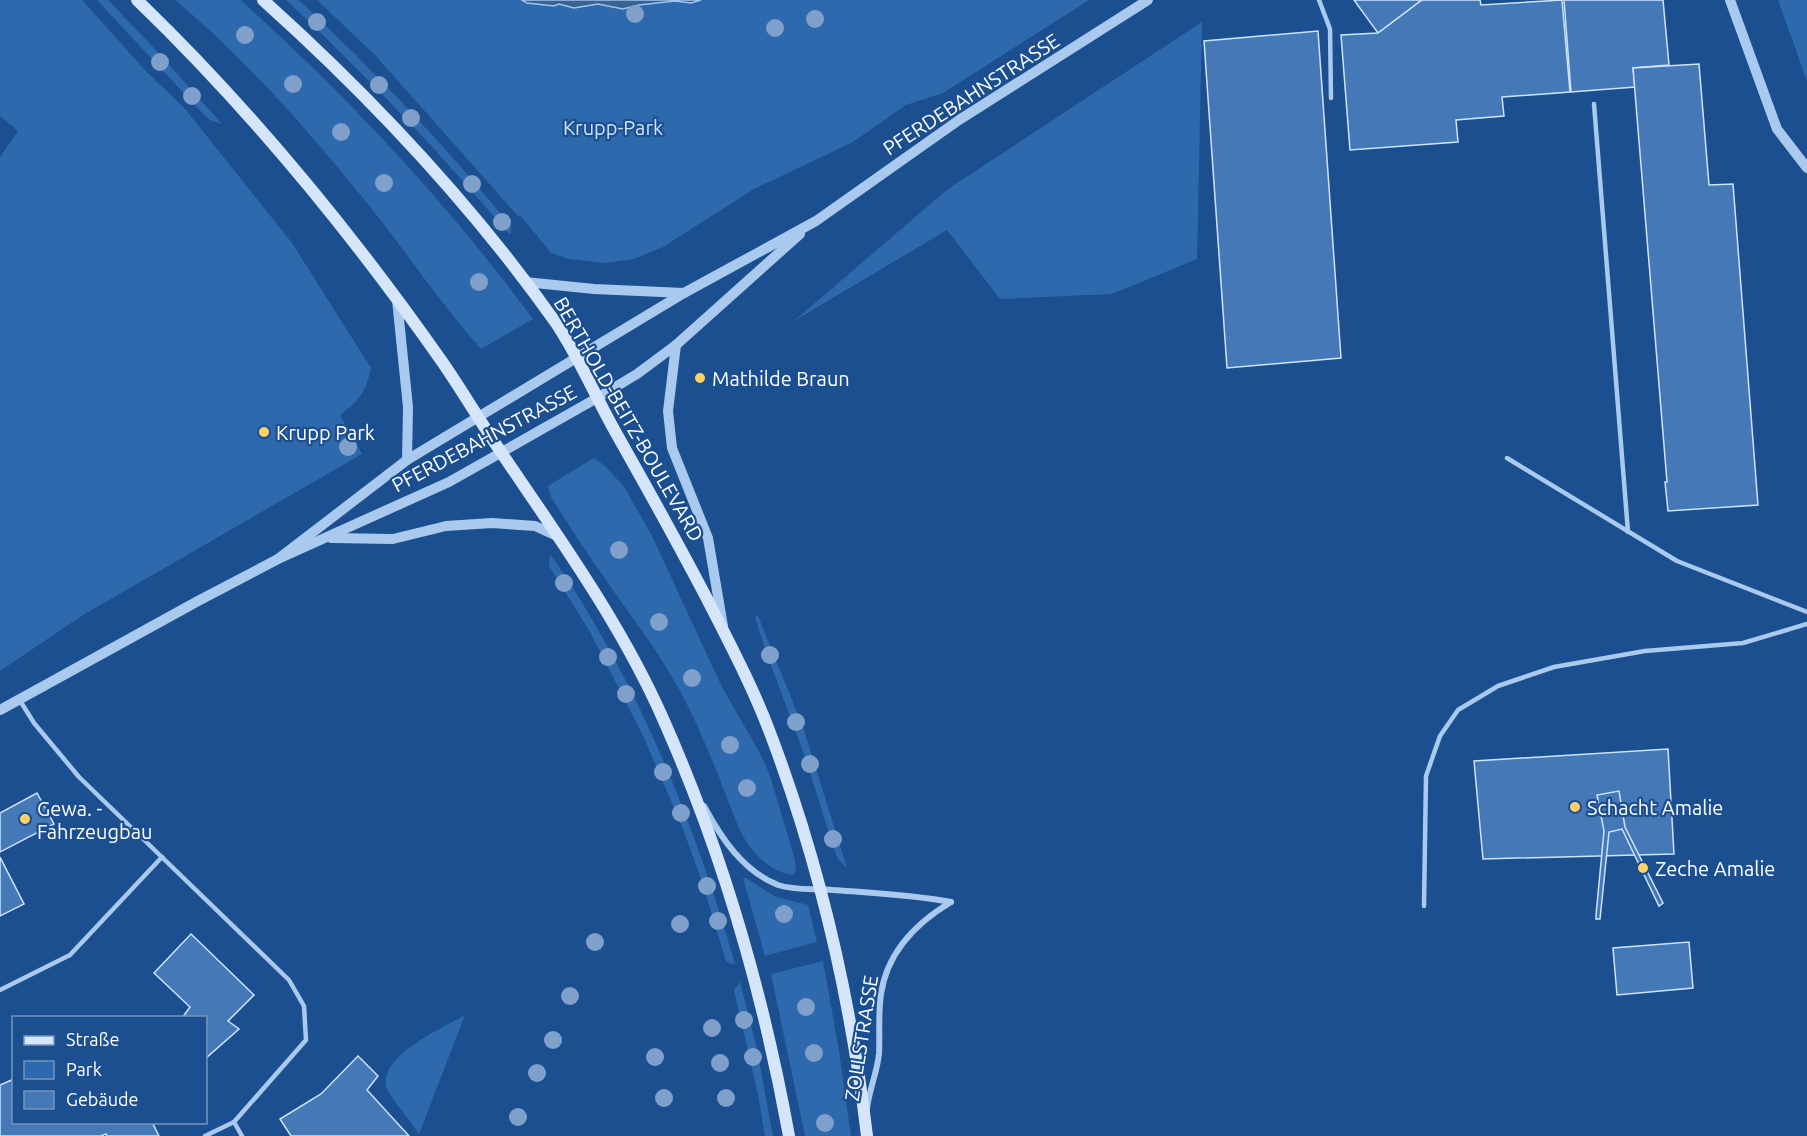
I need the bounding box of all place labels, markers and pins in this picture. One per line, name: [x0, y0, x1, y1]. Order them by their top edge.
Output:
place label: Mathilde Braun: [712, 367, 850, 390]
marker: Mathilde Braun: [693, 371, 707, 385]
place label: Krupp Park: [276, 421, 375, 444]
marker: Krupp Park: [257, 425, 271, 439]
place label: Schacht Amalie: [1587, 796, 1723, 819]
place label: Gewa. - Fahrzeugbau: [37, 797, 152, 843]
marker: Schacht Amalie: [1568, 800, 1582, 814]
marker: Gewa. - Fahrzeugbau: [18, 812, 32, 826]
place label: Zeche Amalie: [1655, 857, 1775, 880]
marker: Zeche Amalie: [1636, 861, 1650, 875]

